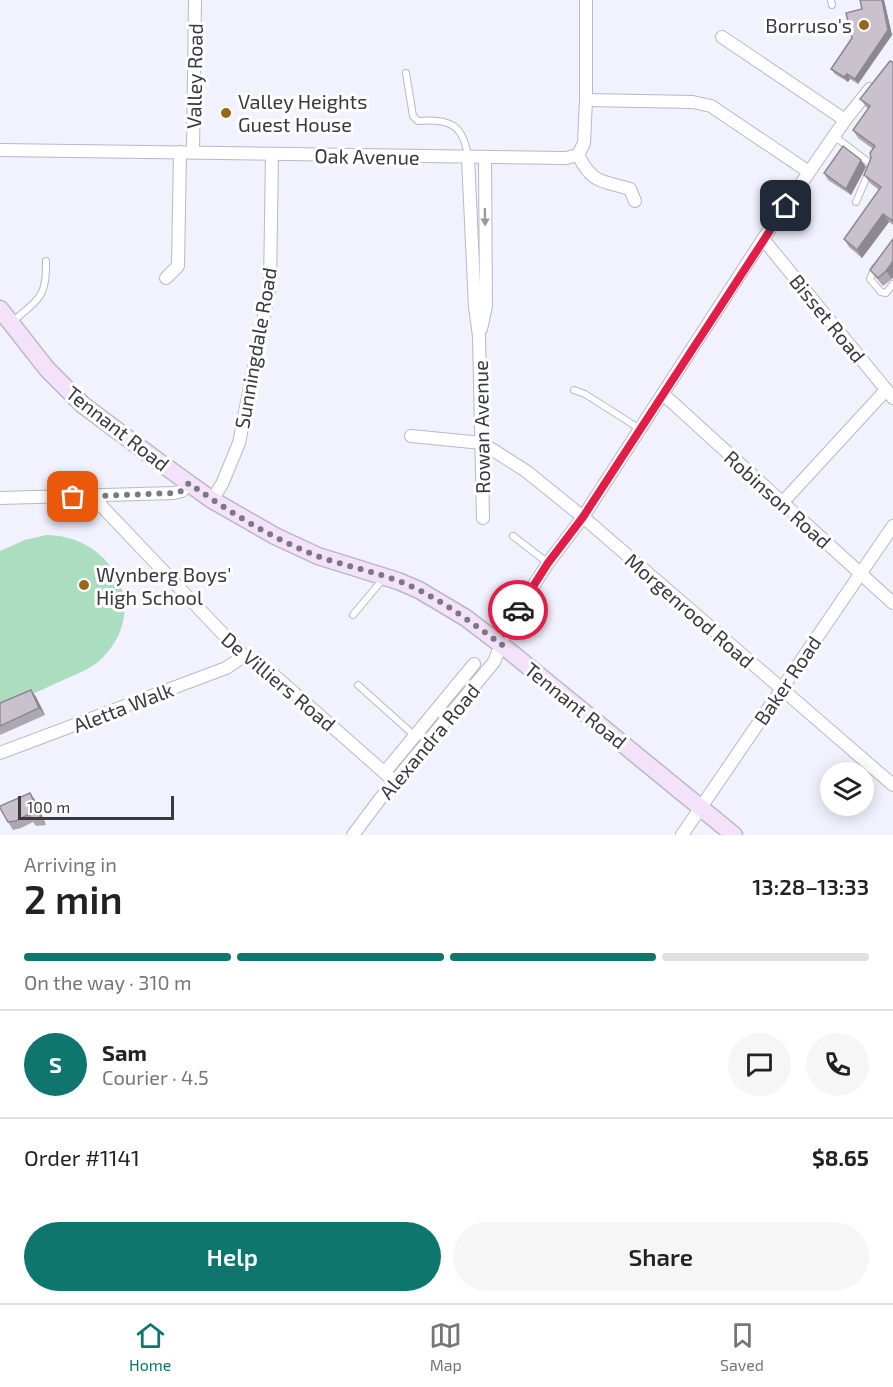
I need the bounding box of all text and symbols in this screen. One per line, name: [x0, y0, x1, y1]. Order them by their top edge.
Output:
place label: Borruso's: [765, 13, 852, 37]
marker: Borruso's: [857, 18, 871, 32]
street label: Valley Road: [181, 23, 207, 129]
place label: Valley Heights Guest House: [238, 89, 367, 136]
marker: Valley Heights Guest House: [219, 106, 233, 120]
street label: Oak Avenue: [314, 143, 420, 169]
pin: [760, 180, 811, 231]
icon: home: [769, 189, 802, 222]
one-way arrow: [480, 207, 490, 226]
street label: Sunningdale Road: [229, 266, 281, 430]
street label: Bisset Road: [785, 269, 871, 367]
street label: Rowan Avenue: [468, 360, 494, 494]
street label: Tennant Road: [62, 380, 174, 476]
street label: Robinson Road: [720, 445, 836, 553]
pin: [47, 471, 98, 522]
icon: bag: [56, 480, 89, 513]
street label: Morgenrood Road: [621, 548, 759, 672]
place label: Wynberg Boys' High School: [96, 562, 231, 609]
marker: Wynberg Boys' High School: [77, 578, 91, 592]
courier: [488, 580, 548, 640]
icon: car: [502, 594, 535, 627]
street label: De Villiers Road: [217, 626, 341, 736]
street label: Baker Road: [748, 631, 826, 729]
street label: Tennant Road: [520, 657, 632, 753]
street label: Aletta Walk: [70, 677, 176, 737]
street label: Alexandra Road: [374, 678, 484, 804]
map controls: [820, 762, 874, 816]
button: layers: [820, 762, 874, 816]
scale bar: [18, 793, 174, 820]
text: 100 m: [27, 797, 70, 816]
text: Arriving in: [24, 852, 117, 876]
text: 13:28–13:33: [752, 873, 869, 899]
text: 2 min: [24, 875, 123, 922]
text: On the way · 310 m: [24, 970, 191, 994]
button: chat: [728, 1033, 791, 1096]
button: phone: [806, 1033, 869, 1096]
text: Sam: [102, 1039, 147, 1065]
text: S: [49, 1051, 62, 1077]
text: Courier · 4.5: [102, 1065, 209, 1089]
text: Order #1141: [24, 1144, 140, 1170]
text: $8.65: [812, 1144, 869, 1170]
button: Help: [24, 1222, 441, 1291]
button: Share: [453, 1222, 869, 1291]
tab: Home: [129, 1319, 171, 1374]
tab: Map: [429, 1319, 462, 1374]
tab: Saved: [720, 1319, 764, 1374]

